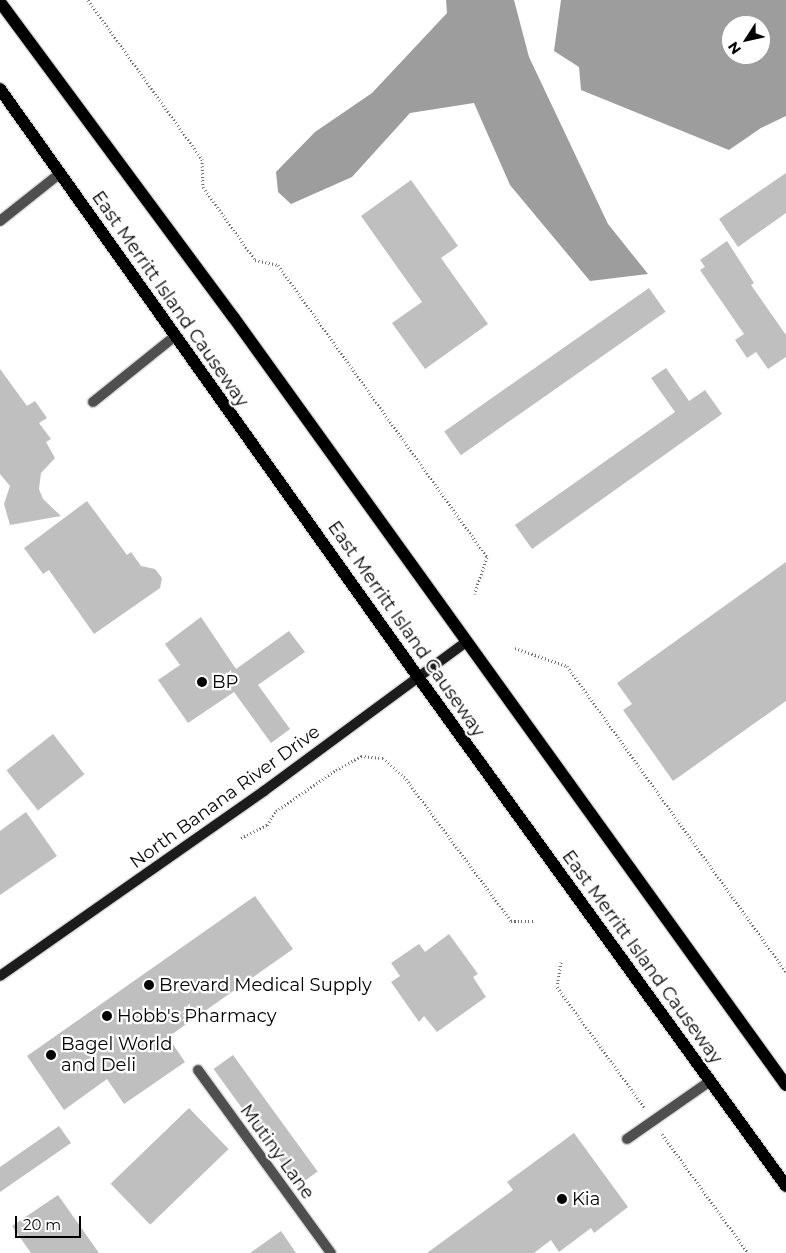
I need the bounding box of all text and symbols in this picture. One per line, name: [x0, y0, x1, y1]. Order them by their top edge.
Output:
north arrow: [721, 15, 771, 65]
text: N: [724, 38, 745, 58]
street label: East Merritt Island Causeway: [87, 187, 253, 411]
street label: East Merritt Island Causeway: [323, 517, 489, 741]
place label: BP: [212, 671, 238, 693]
marker: BP: [196, 676, 208, 688]
street label: North Banana River Drive: [126, 721, 324, 873]
street label: East Merritt Island Causeway: [557, 846, 727, 1068]
place label: Brevard Medical Supply: [159, 974, 372, 996]
marker: Brevard Medical Supply: [143, 979, 155, 991]
place label: Hobb's Pharmacy: [117, 1005, 277, 1027]
marker: Hobb's Pharmacy: [101, 1010, 113, 1022]
place label: Bagel World and Deli: [61, 1034, 172, 1076]
marker: Bagel World and Deli: [45, 1049, 57, 1061]
street label: Mutiny Lane: [235, 1100, 319, 1204]
place label: Kia: [572, 1188, 600, 1210]
marker: Kia: [556, 1193, 568, 1205]
scale bar: [18, 1206, 84, 1238]
text: 20 m: [23, 1215, 61, 1234]

